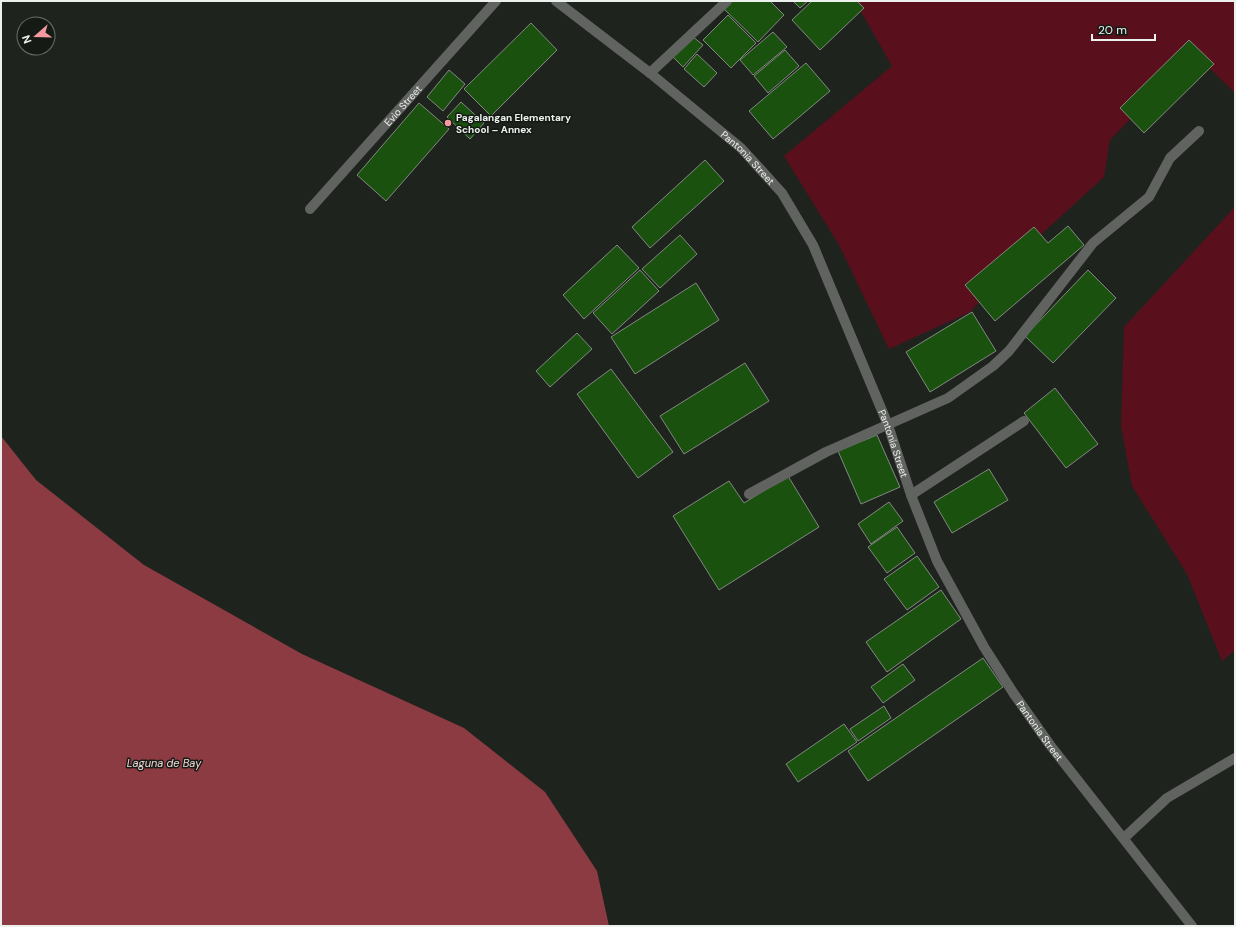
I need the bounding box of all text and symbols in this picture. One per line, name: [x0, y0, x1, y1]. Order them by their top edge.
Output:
north arrow: [16, 16, 56, 56]
scale bar: [1092, 16, 1155, 42]
text: 20 m: [1098, 22, 1127, 38]
text: N: [19, 33, 35, 46]
street label: Evio Street: [381, 83, 425, 129]
place label: Pagalangan Elementary School – Annex: [456, 111, 571, 136]
marker: Pagalangan Elementary School – Annex: [443, 118, 453, 128]
street label: Pantonia Street: [718, 128, 777, 188]
street label: Pantonia Street: [875, 408, 911, 479]
street label: Pantonia Street: [1014, 698, 1066, 764]
water label: Laguna de Bay: [127, 756, 202, 770]

